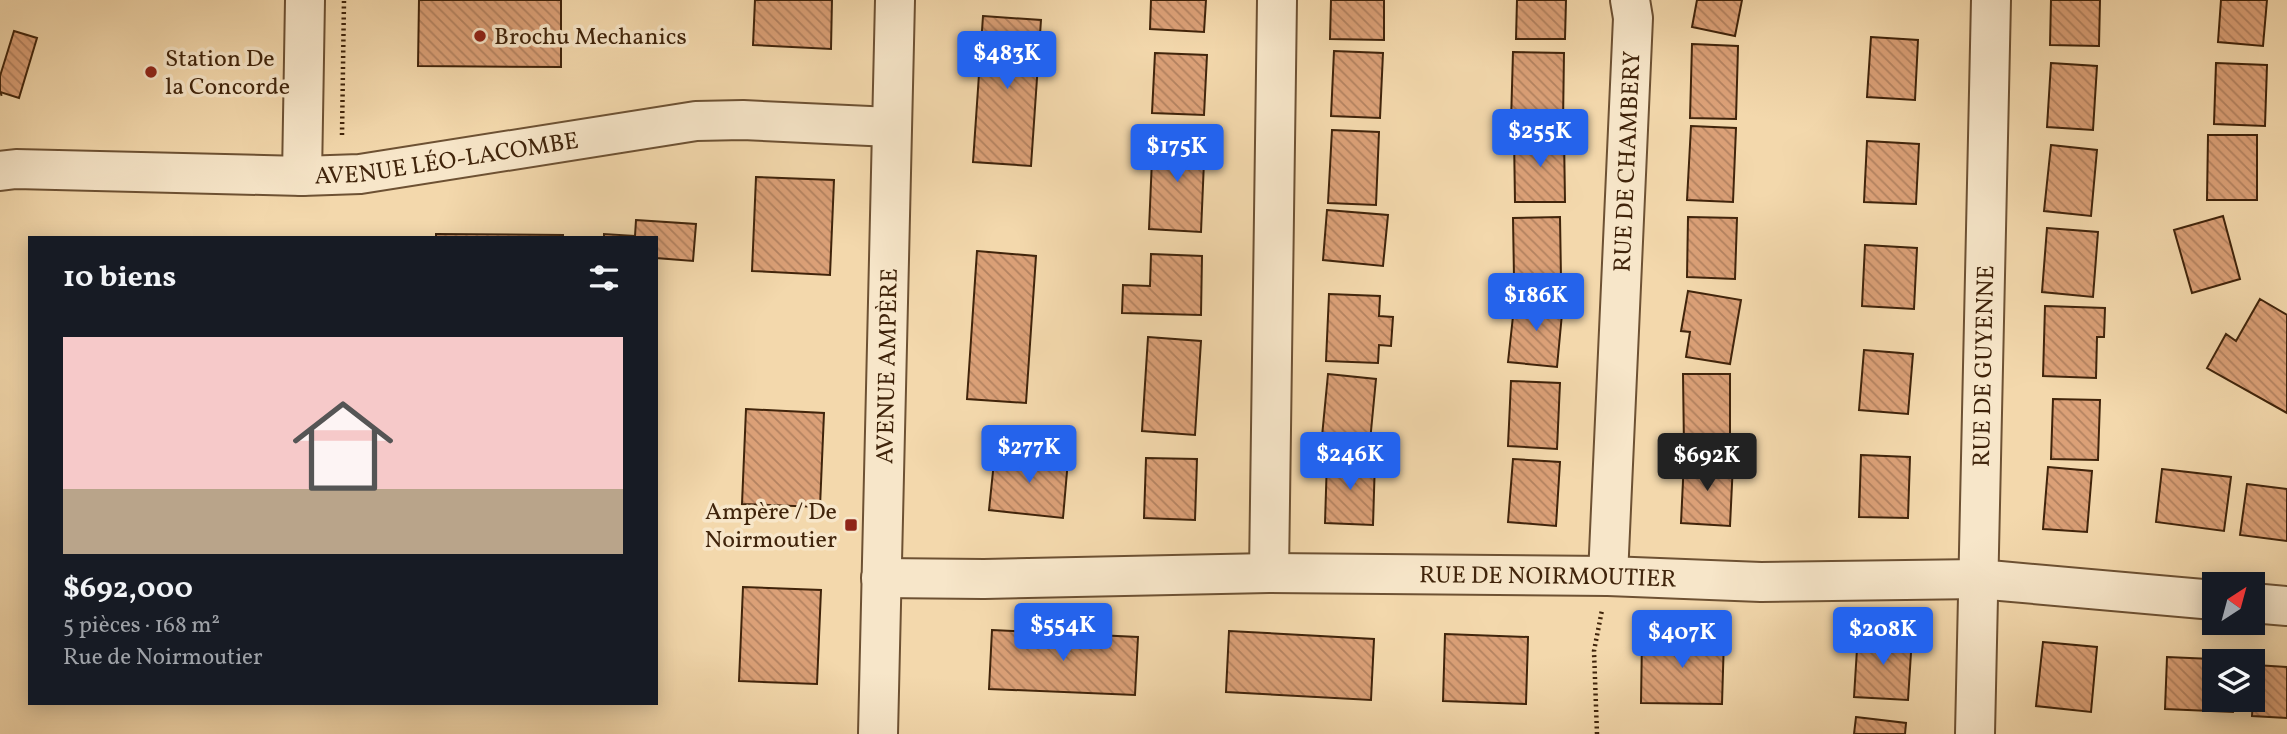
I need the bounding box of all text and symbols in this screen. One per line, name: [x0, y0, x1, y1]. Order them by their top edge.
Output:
place label: Brochu Mechanics: [494, 21, 687, 55]
marker: Brochu Mechanics: [472, 28, 488, 44]
pin: $483K: [958, 32, 1056, 91]
text: $483K: [973, 38, 1041, 70]
place label: Station De la Concorde: [165, 43, 290, 105]
street label: RUE DE CHAMBERY: [1607, 50, 1651, 273]
marker: Station De la Concorde: [143, 64, 159, 80]
pin: $255K: [1491, 110, 1589, 169]
text: $255K: [1508, 116, 1572, 148]
pin: $175K: [1128, 124, 1226, 184]
street label: AVENUE LÉO-LACOMBE: [314, 125, 581, 195]
text: $175K: [1147, 131, 1207, 163]
text: 10 biens: [63, 257, 176, 299]
icon: filters: [585, 259, 623, 297]
street label: RUE DE GUYENNE: [1966, 265, 2004, 467]
street label: AVENUE AMPÈRE: [869, 268, 908, 465]
pin: $186K: [1487, 274, 1585, 333]
text: $186K: [1504, 280, 1568, 312]
icon: home: [280, 383, 406, 509]
pin: $277K: [980, 426, 1078, 485]
text: $277K: [997, 432, 1061, 464]
pin: $246K: [1301, 433, 1399, 492]
pin: $692K: [1658, 434, 1756, 493]
text: $246K: [1316, 439, 1384, 471]
text: $692K: [1674, 440, 1740, 472]
place label: Ampère / De Noirmoutier: [705, 496, 837, 558]
marker: Ampère / De Noirmoutier: [843, 517, 859, 533]
street label: RUE DE NOIRMOUTIER: [1419, 559, 1677, 598]
text: $692,000: [63, 568, 193, 610]
north arrow: [2202, 572, 2264, 635]
map controls: [2202, 572, 2265, 712]
pin: $554K: [1014, 604, 1112, 663]
pin: $208K: [1834, 608, 1932, 667]
text: 5 pièces · 168 m²: [63, 610, 220, 642]
text: $554K: [1030, 610, 1096, 642]
pin: $407K: [1633, 610, 1731, 670]
text: $208K: [1849, 614, 1917, 646]
text: $407K: [1648, 617, 1716, 649]
text: Rue de Noirmoutier: [63, 642, 263, 674]
button: layers: [2202, 649, 2265, 712]

